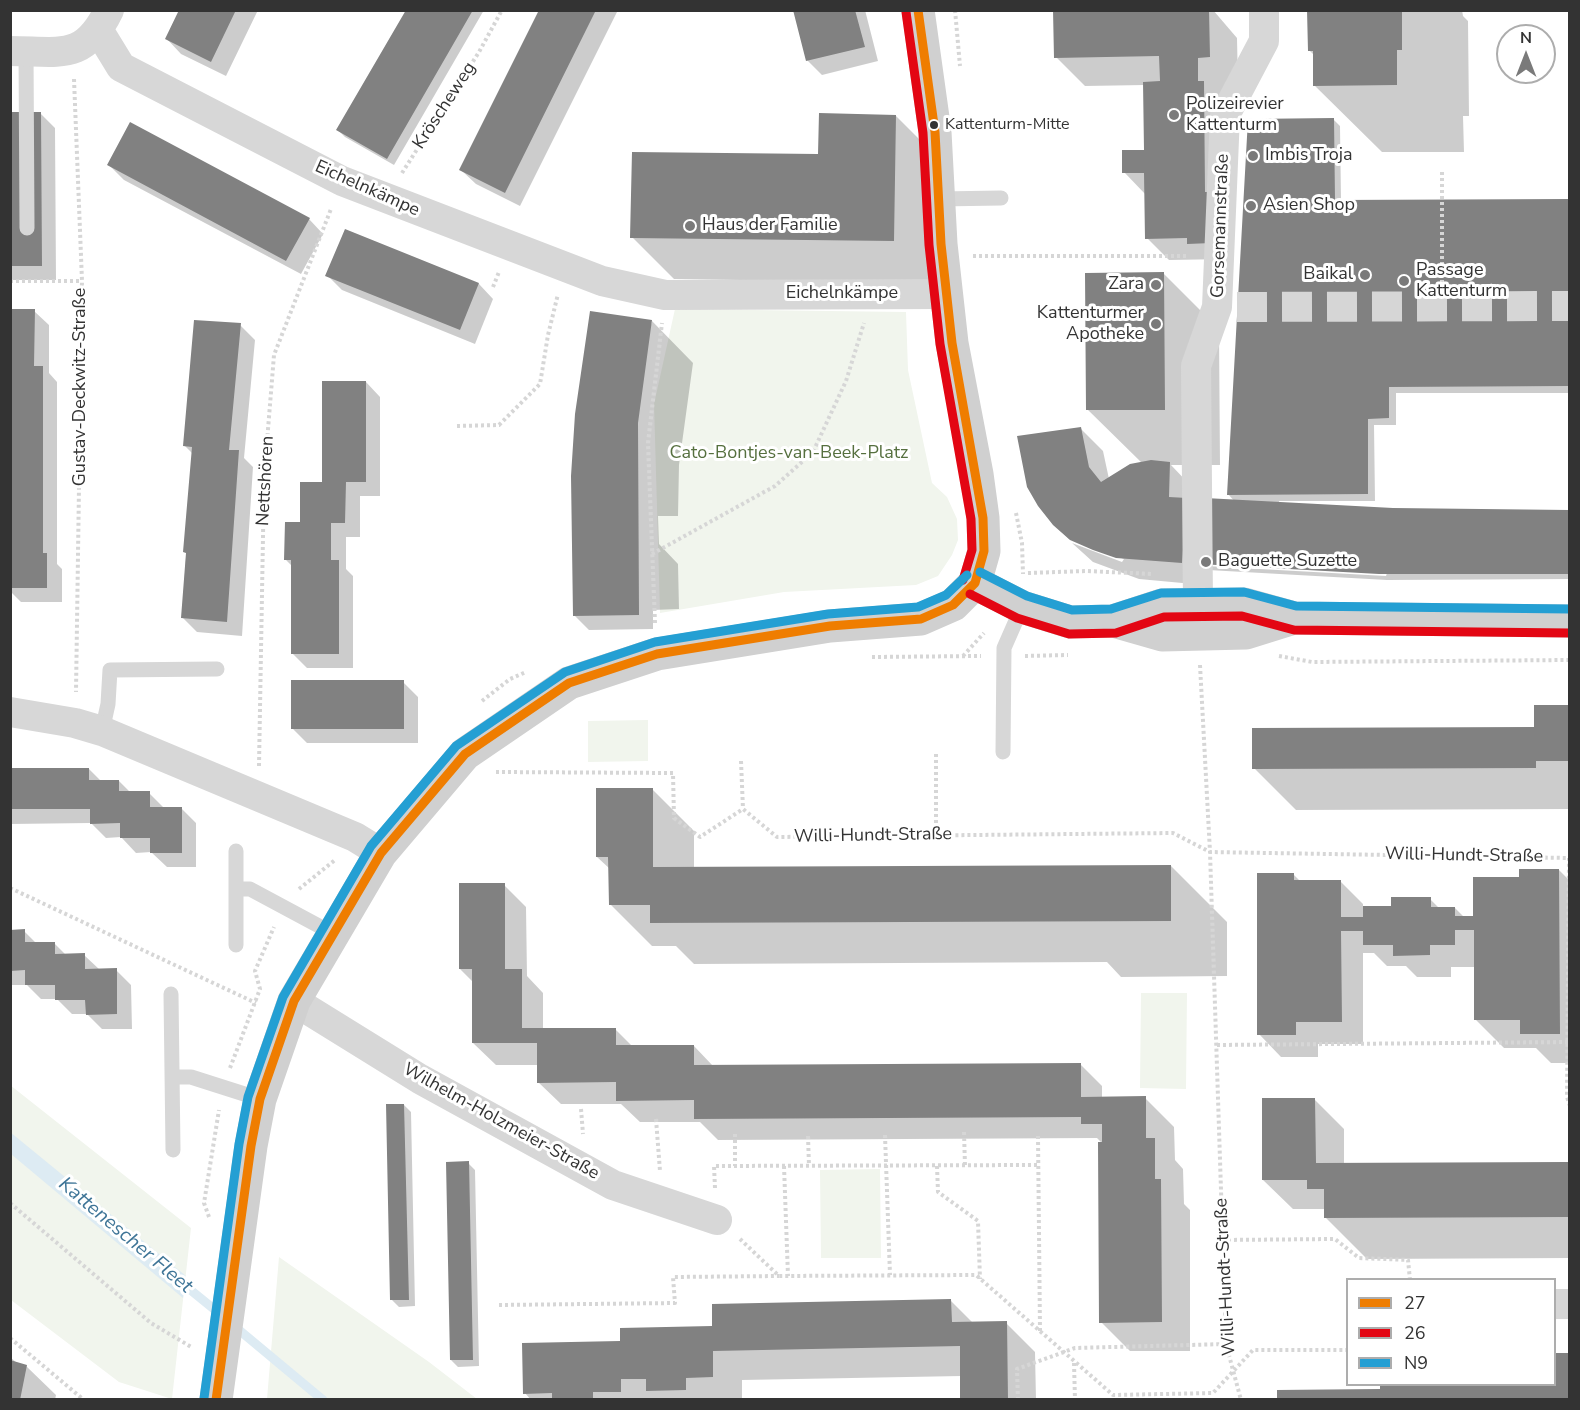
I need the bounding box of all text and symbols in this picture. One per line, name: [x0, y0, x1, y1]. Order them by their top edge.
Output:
north arrow: [1496, 24, 1556, 84]
text: N: [1520, 27, 1532, 49]
street label: Kröscheweg: [409, 58, 481, 154]
place label: Polizeirevier Kattenturm: [1186, 94, 1284, 136]
marker: Polizeirevier Kattenturm: [1167, 108, 1181, 122]
place label: Kattenturm-Mitte: [945, 115, 1070, 135]
marker: Kattenturm-Mitte: [928, 119, 940, 131]
place label: Imbis Troja: [1265, 145, 1353, 167]
marker: Imbis Troja: [1246, 149, 1260, 163]
street label: Gorsemannstraße: [1208, 153, 1234, 299]
street label: Eichelnkämpe: [311, 156, 423, 222]
place label: Asien Shop: [1263, 195, 1355, 217]
marker: Asien Shop: [1244, 199, 1258, 213]
place label: Haus der Familie: [702, 215, 837, 237]
marker: Haus der Familie: [683, 219, 697, 233]
place label: Passage Kattenturm: [1416, 260, 1507, 302]
place label: Baikal: [1303, 264, 1353, 286]
marker: Baikal: [1358, 268, 1372, 282]
place label: Zara: [1108, 274, 1144, 296]
marker: Passage Kattenturm: [1397, 274, 1411, 288]
marker: Zara: [1149, 278, 1163, 292]
street label: Eichelnkämpe: [786, 283, 898, 305]
street label: Gustav-Deckwitz-Straße: [70, 288, 92, 486]
place label: Kattenturmer Apotheke: [1037, 303, 1144, 346]
marker: Kattenturmer Apotheke: [1149, 317, 1163, 331]
street label: Nettshören: [253, 435, 279, 527]
park label: Cato-Bontjes-van-Beek-Platz: [670, 443, 908, 465]
place label: Baguette Suzette: [1218, 551, 1357, 573]
marker: Baguette Suzette: [1199, 555, 1213, 569]
street label: Willi-Hundt-Straße: [794, 824, 952, 848]
street label: Willi-Hundt-Straße: [1385, 844, 1543, 868]
street label: Wilhelm-Holzmeier-Straße: [399, 1059, 603, 1185]
water label: Kattenescher Fleet: [53, 1173, 197, 1299]
street label: Willi-Hundt-Straße: [1211, 1197, 1241, 1357]
legend: [1346, 1278, 1556, 1386]
text: 27: [1404, 1291, 1426, 1315]
text: 26: [1404, 1321, 1426, 1345]
text: N9: [1404, 1351, 1428, 1375]

